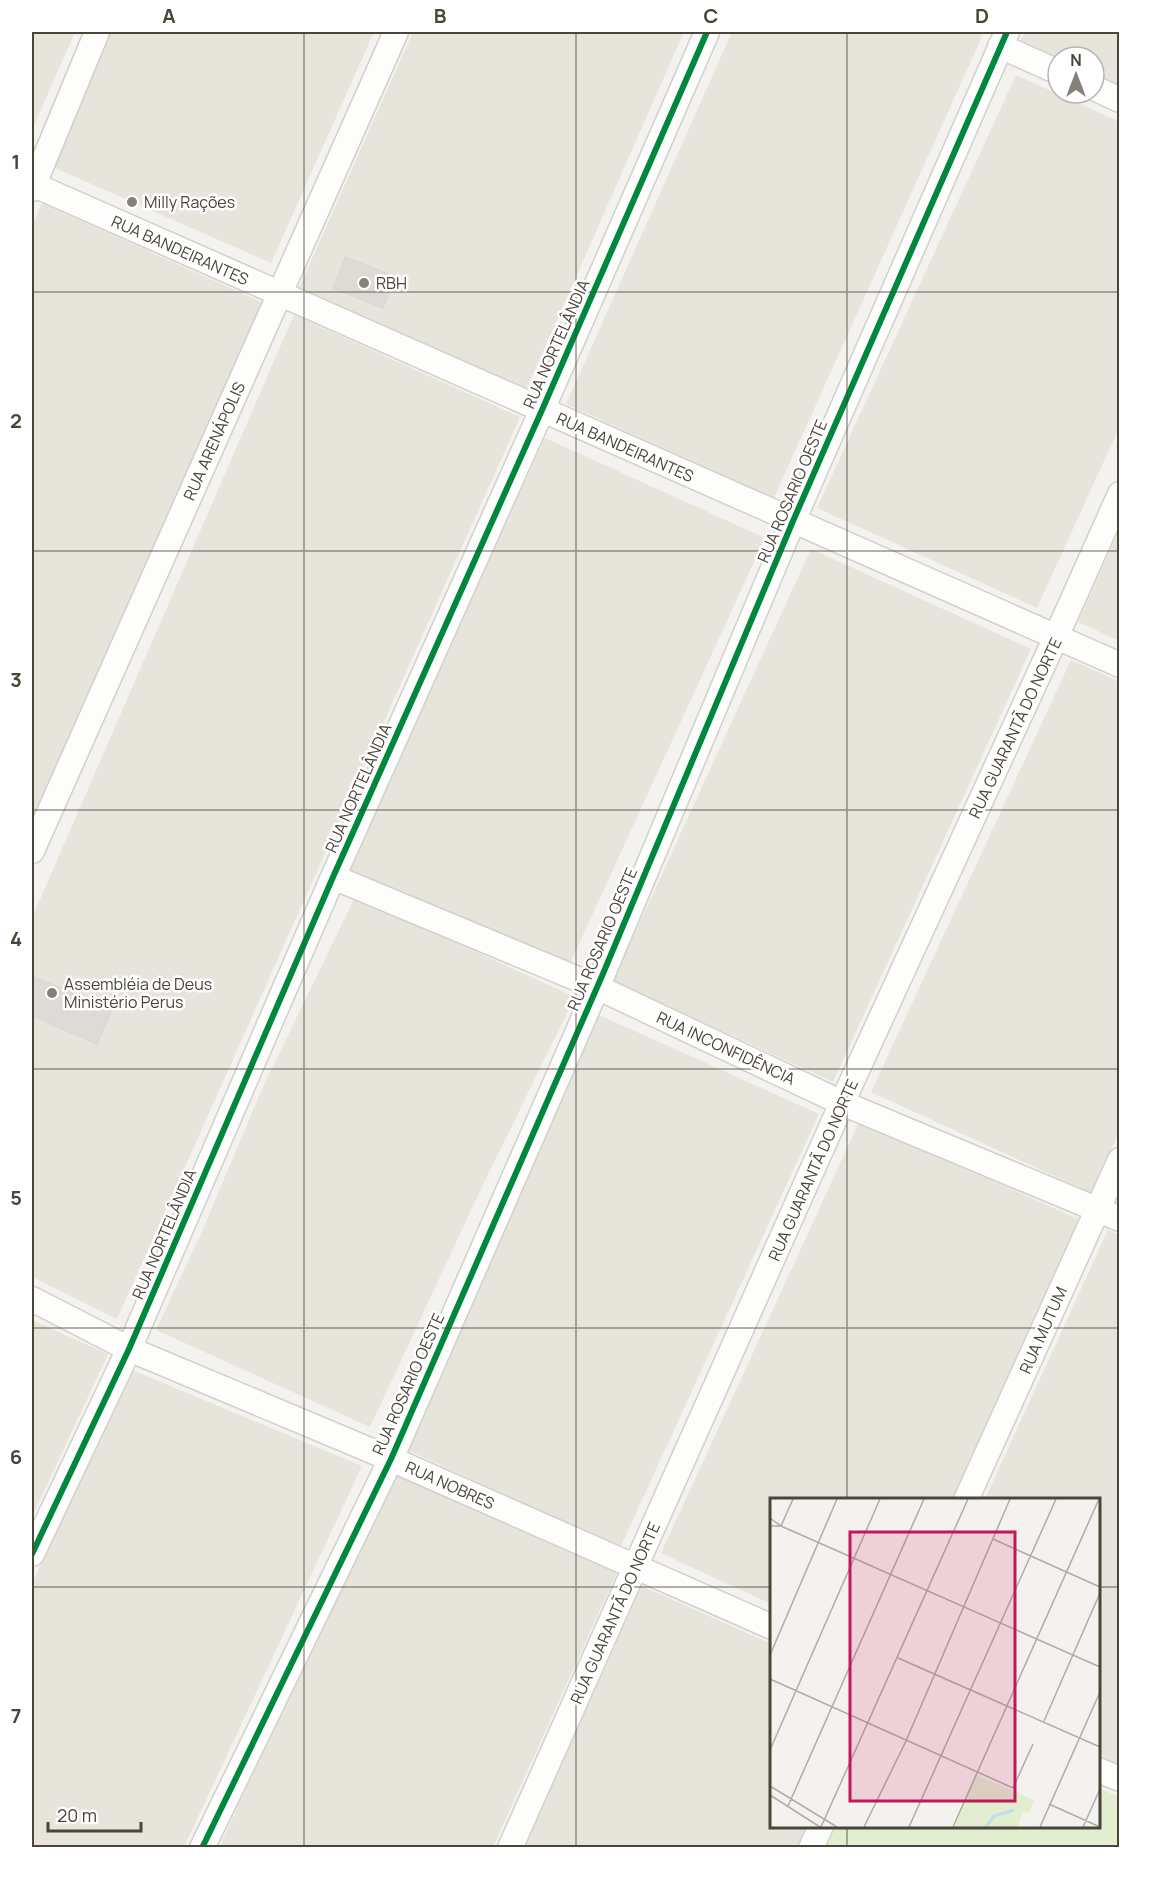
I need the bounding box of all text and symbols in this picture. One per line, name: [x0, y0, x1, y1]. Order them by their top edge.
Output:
text: A: [162, 2, 176, 29]
text: B: [434, 2, 447, 29]
text: C: [704, 2, 718, 29]
text: D: [975, 2, 989, 29]
north arrow: [1046, 45, 1106, 105]
text: N: [1070, 49, 1082, 71]
text: 1: [12, 148, 20, 175]
place label: Milly Rações: [144, 191, 235, 213]
marker: Milly Rações: [125, 195, 139, 209]
street label: RUA BANDEIRANTES: [108, 210, 252, 290]
place label: RBH: [376, 272, 407, 294]
marker: RBH: [357, 276, 371, 290]
street label: RUA NORTELÂNDIA: [518, 276, 594, 412]
street label: RUA ARENÁPOLIS: [178, 378, 250, 504]
text: 2: [10, 407, 22, 434]
street label: RUA BANDEIRANTES: [553, 407, 697, 487]
street label: RUA ROSARIO OESTE: [752, 416, 832, 566]
street label: RUA GUARANTÃ DO NORTE: [963, 634, 1067, 822]
text: 3: [10, 666, 22, 693]
street label: RUA NORTELÂNDIA: [320, 720, 396, 856]
street label: RUA ROSARIO OESTE: [562, 864, 642, 1014]
text: 4: [10, 925, 22, 952]
place label: Assembléia de Deus Ministério Perus: [64, 973, 212, 1013]
marker: Assembléia de Deus Ministério Perus: [45, 986, 59, 1000]
street label: RUA INCONFIDÊNCIA: [653, 1006, 799, 1090]
street label: RUA GUARANTÃ DO NORTE: [763, 1076, 863, 1264]
street label: RUA NORTELÂNDIA: [127, 1166, 201, 1302]
text: 5: [10, 1184, 22, 1211]
street label: RUA MUTUM: [1014, 1283, 1072, 1377]
street label: RUA ROSARIO OESTE: [367, 1310, 449, 1458]
text: 6: [10, 1443, 22, 1470]
street label: RUA NOBRES: [402, 1456, 498, 1514]
inset map: [770, 1498, 1100, 1828]
street label: RUA GUARANTÃ DO NORTE: [565, 1519, 665, 1707]
text: 7: [11, 1702, 21, 1729]
scale bar: [48, 1795, 141, 1833]
text: 20 m: [57, 1803, 97, 1827]

